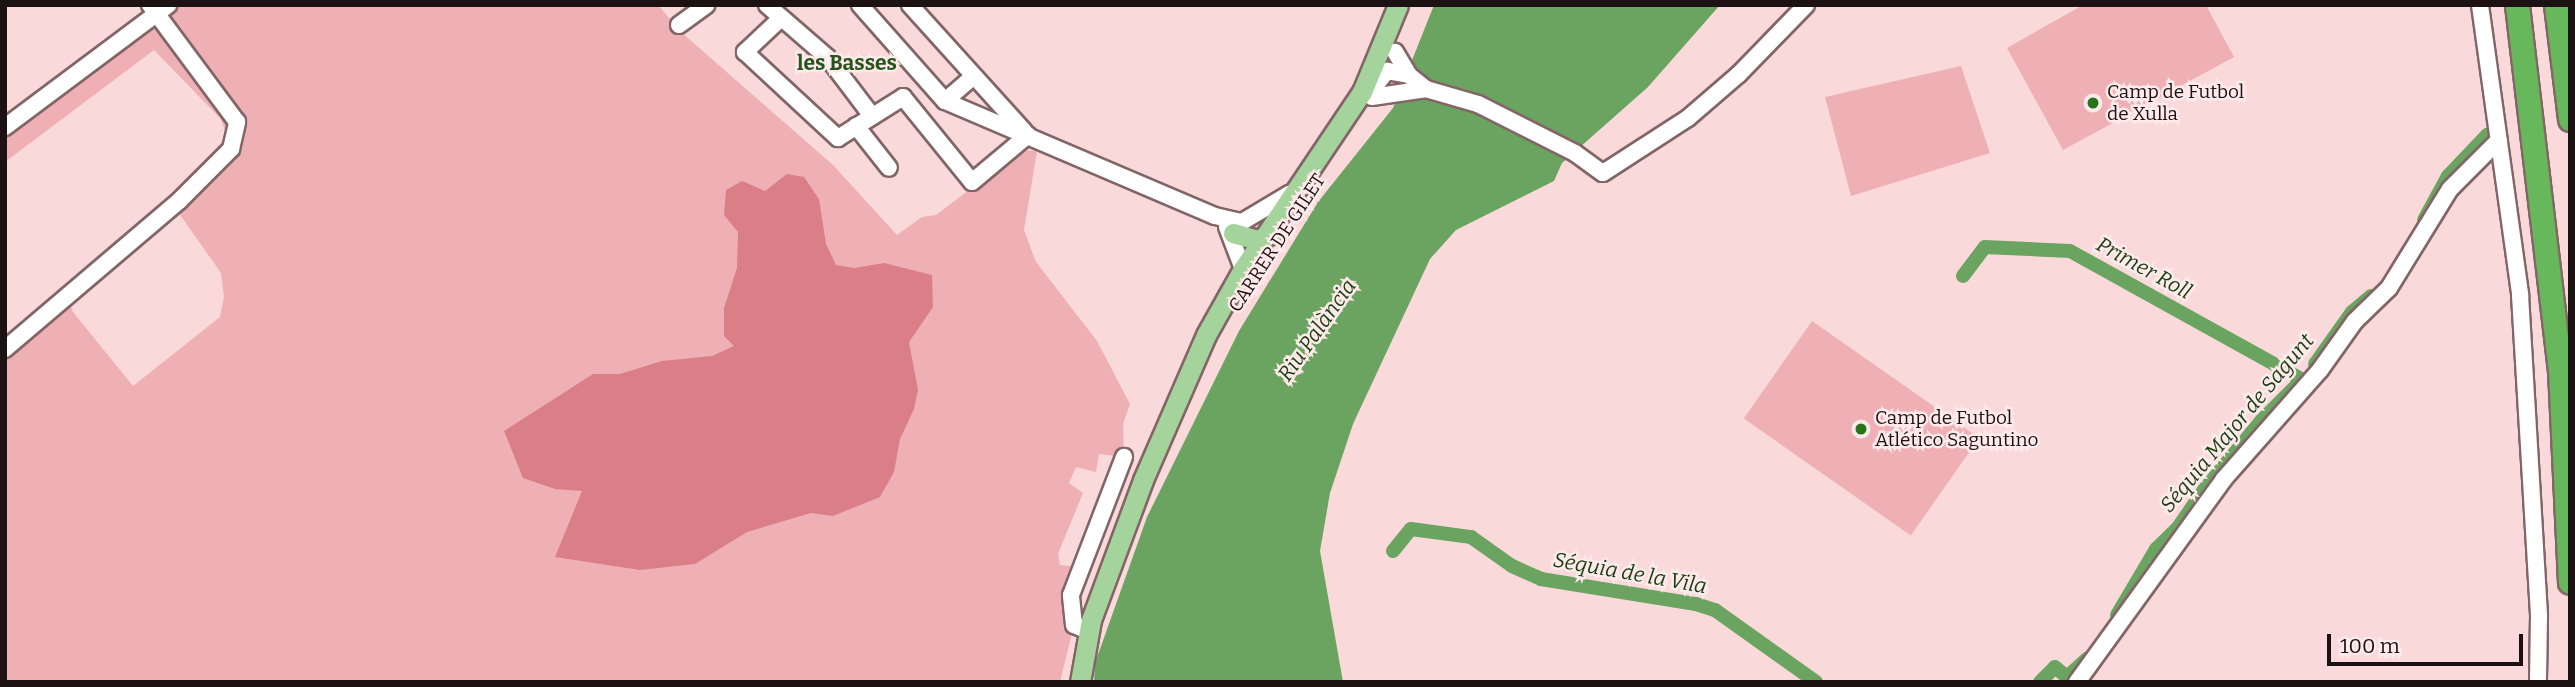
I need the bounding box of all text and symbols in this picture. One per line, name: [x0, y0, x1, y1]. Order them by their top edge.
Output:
district label: les Basses: [797, 50, 897, 76]
place label: Camp de Futbol de Xulla: [2107, 81, 2244, 125]
marker: Camp de Futbol de Xulla: [2085, 95, 2101, 111]
street label: CARRER DE GILET: [1224, 170, 1330, 316]
water label: Primer Roll: [2092, 232, 2196, 304]
water label: Riu Palància: [1273, 274, 1361, 386]
water label: Séquia Major de Sagunt: [2155, 328, 2319, 518]
place label: Camp de Futbol Atlético Saguntino: [1875, 407, 2038, 451]
marker: Camp de Futbol Atlético Saguntino: [1853, 421, 1869, 437]
water label: Séquia de la Vila: [1551, 547, 1709, 599]
scale bar: [2330, 620, 2526, 664]
text: 100 m: [2340, 633, 2400, 659]

